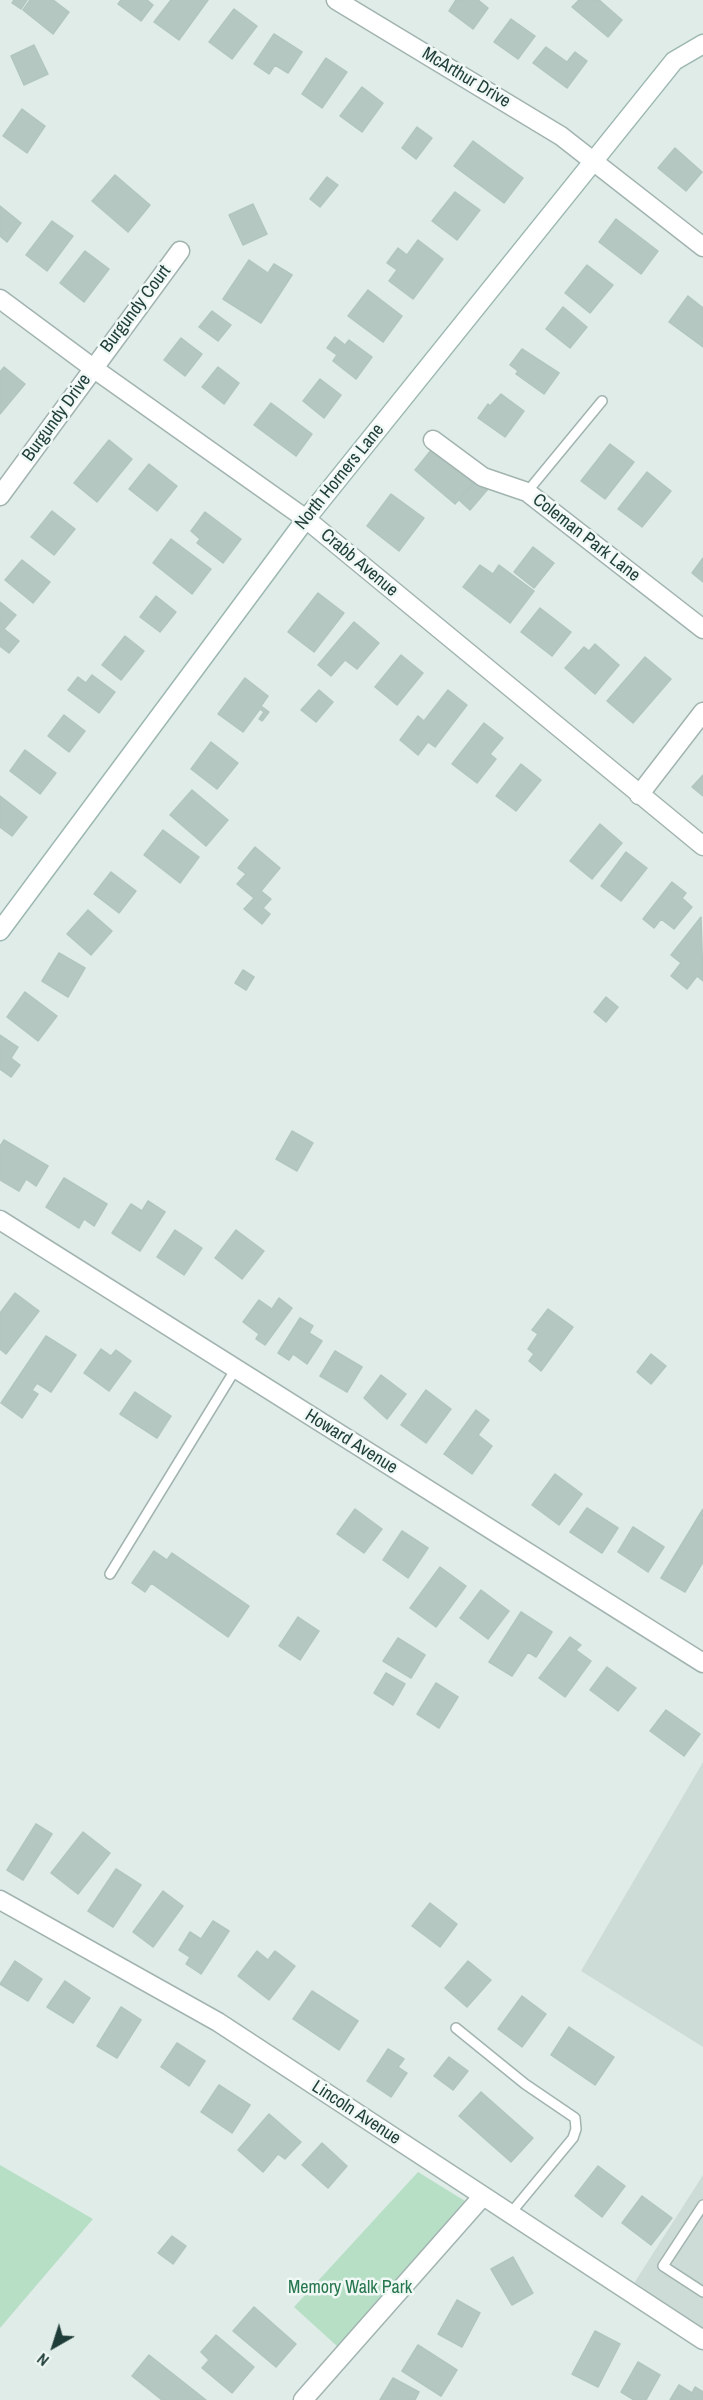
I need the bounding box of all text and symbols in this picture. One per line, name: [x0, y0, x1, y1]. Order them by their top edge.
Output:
street label: McArthur Drive: [418, 43, 514, 113]
street label: Burgundy Court: [96, 261, 176, 357]
street label: Burgundy Drive: [18, 370, 96, 466]
street label: North Horners Lane: [291, 420, 389, 534]
street label: Coleman Park Lane: [528, 489, 644, 587]
street label: Crabb Avenue: [316, 524, 402, 602]
street label: Howard Avenue: [301, 1405, 401, 1479]
street label: Lincoln Avenue: [308, 2076, 404, 2150]
park label: Memory Walk Park: [288, 2277, 412, 2299]
north arrow: [24, 2316, 84, 2376]
text: N: [32, 2348, 53, 2372]

